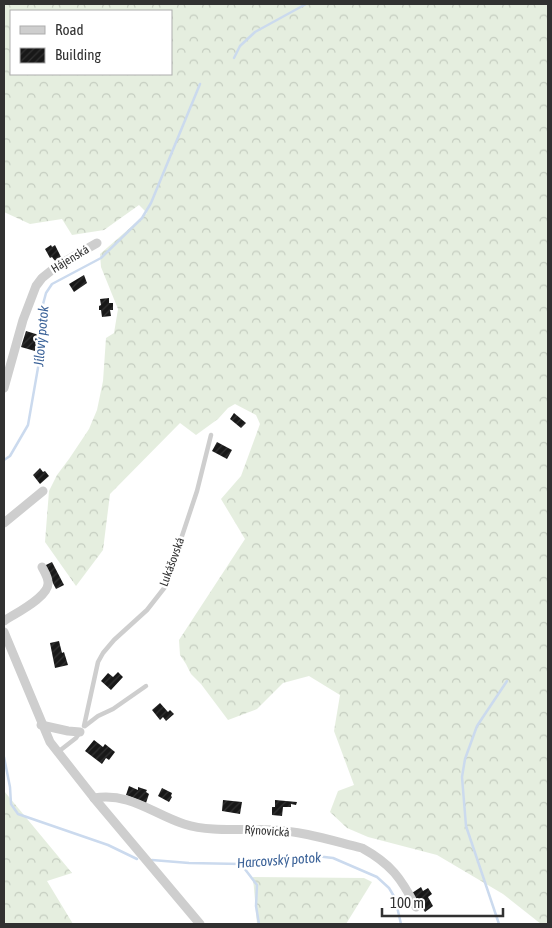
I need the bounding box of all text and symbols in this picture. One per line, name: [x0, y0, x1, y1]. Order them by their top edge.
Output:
legend: [10, 10, 172, 75]
text: Road: [55, 21, 84, 38]
text: Building: [55, 46, 101, 63]
street label: Hájenská: [49, 242, 91, 276]
water label: Jílový potok: [30, 304, 52, 368]
street label: Lukášovská: [157, 536, 187, 588]
street label: Rýnovická: [244, 822, 290, 840]
water label: Harcovský potok: [236, 849, 322, 871]
scale bar: [382, 886, 503, 918]
text: 100 m: [390, 894, 424, 911]

